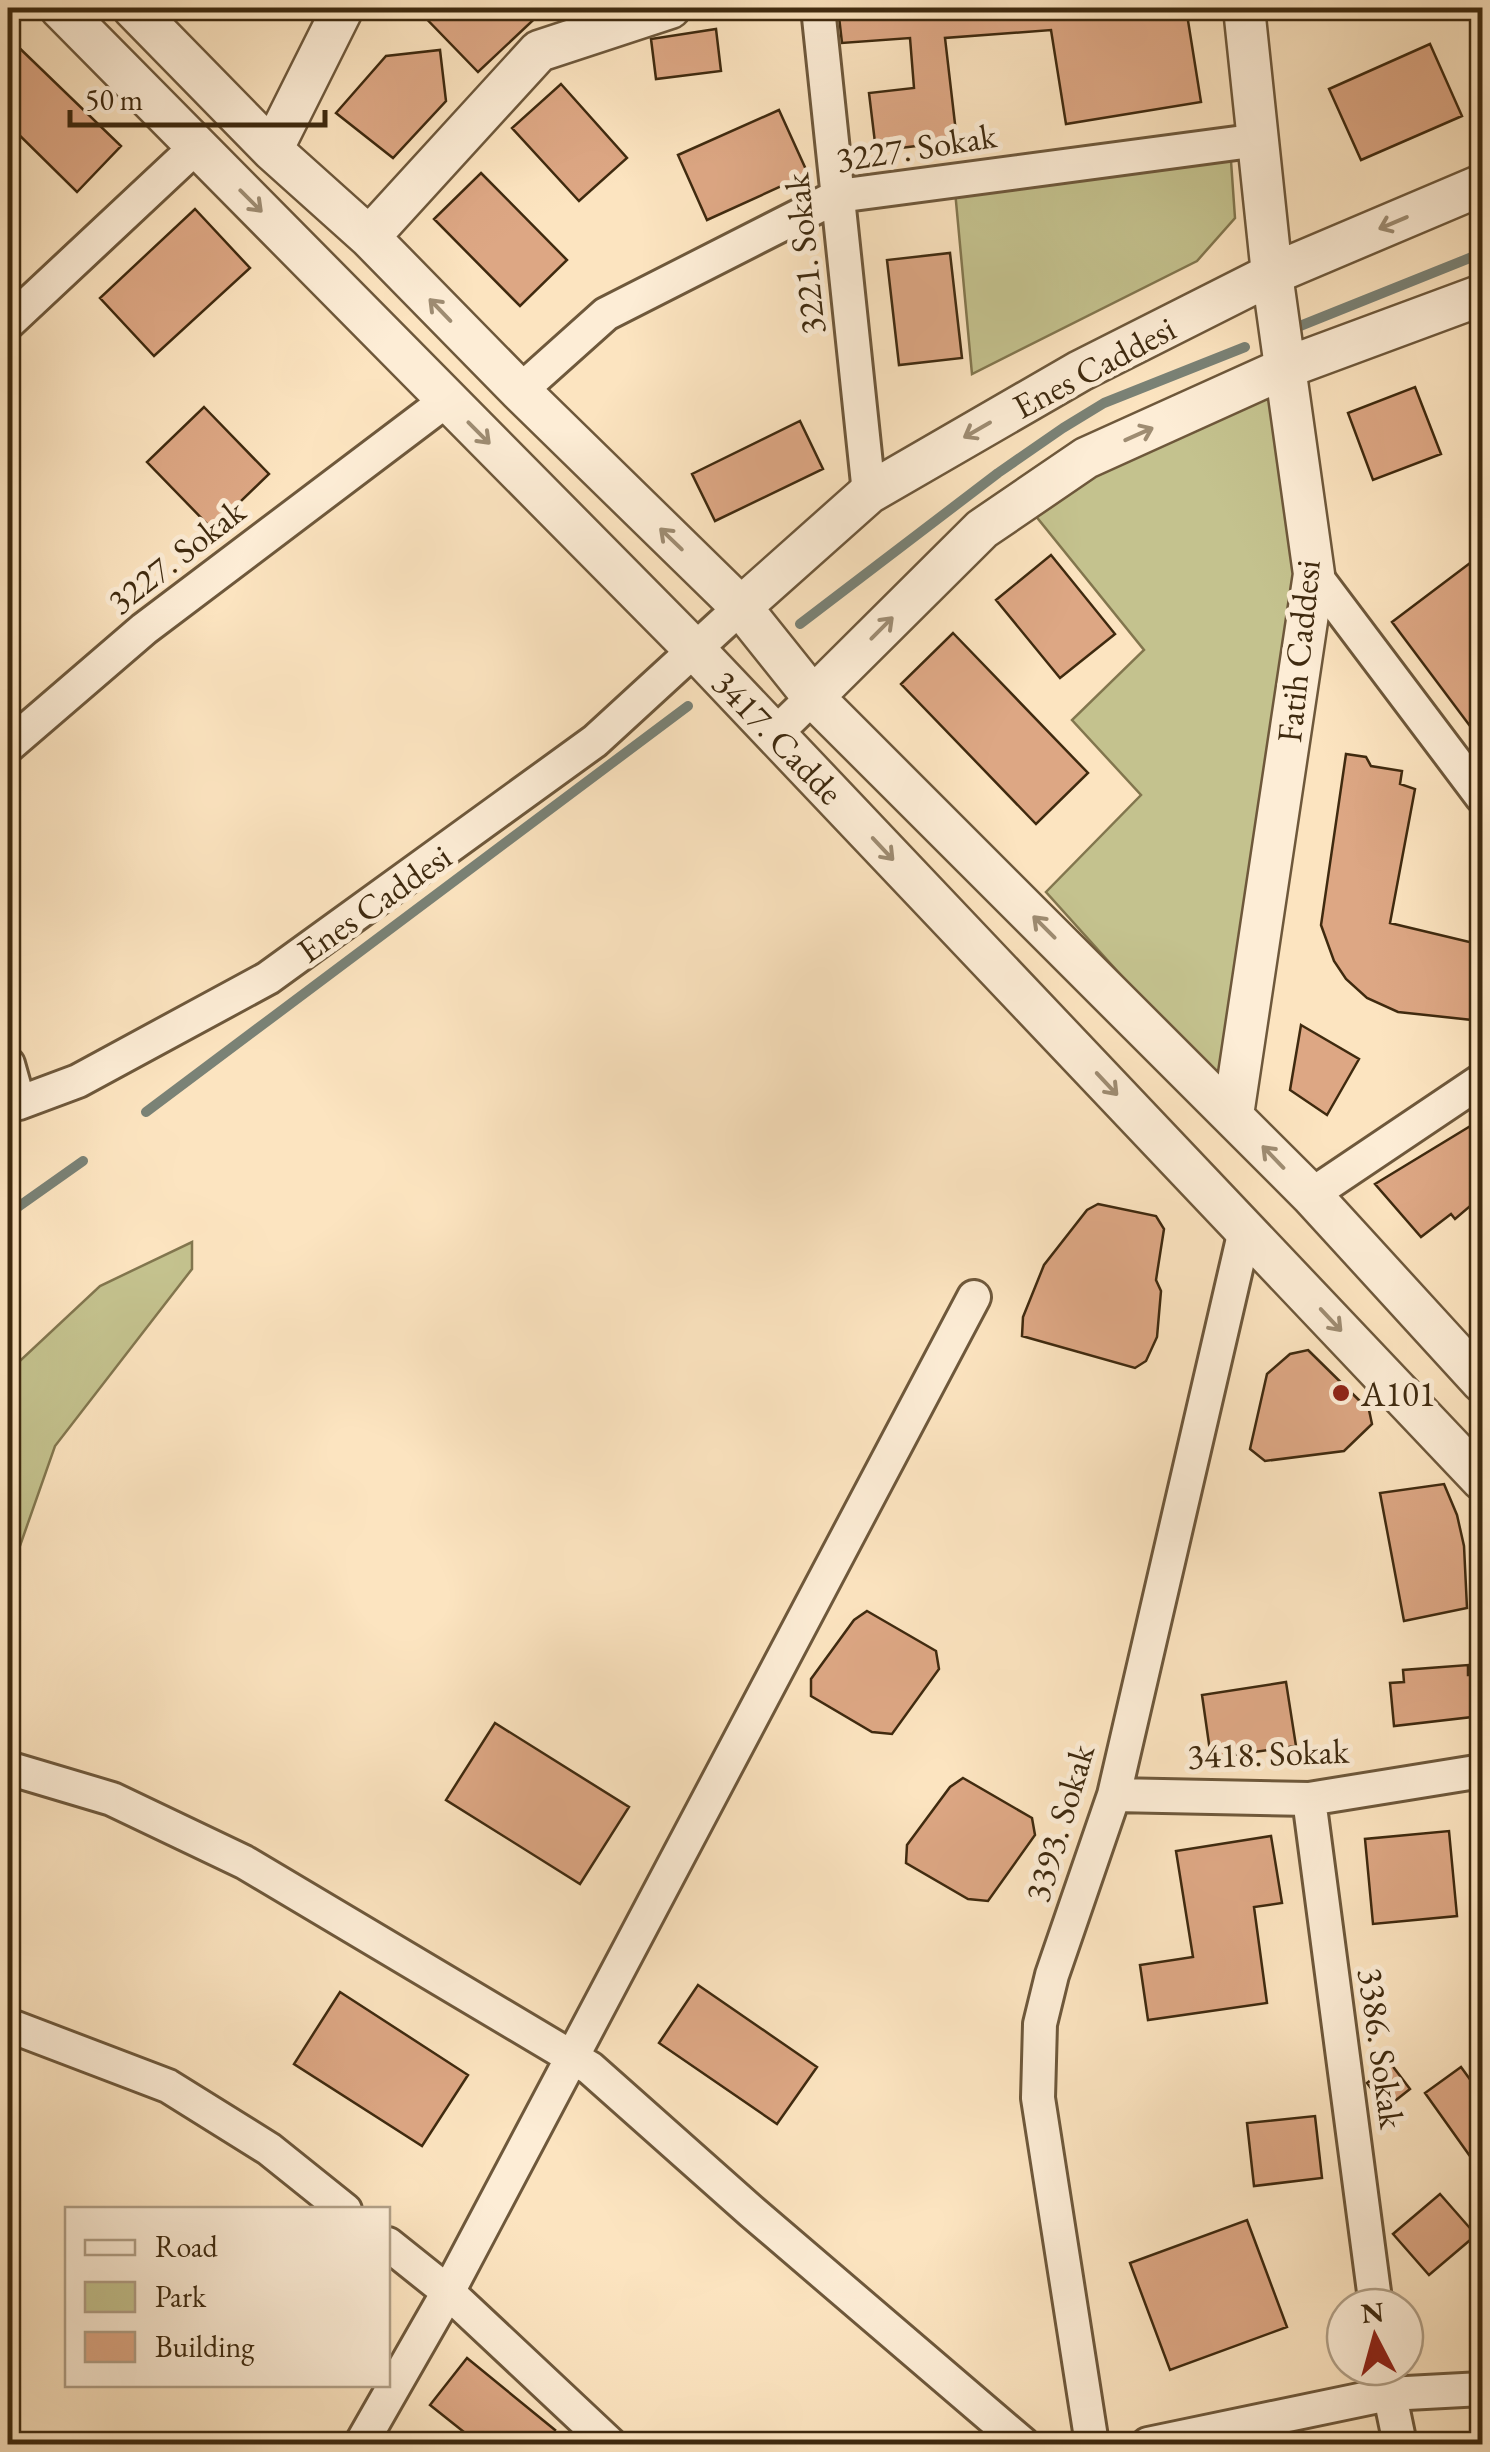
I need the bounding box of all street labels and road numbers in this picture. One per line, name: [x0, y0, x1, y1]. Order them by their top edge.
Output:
street label: 3227. Sokak: [832, 112, 1000, 182]
street label: 3221. Sokak: [773, 170, 835, 337]
street label: Enes Caddesi: [1005, 305, 1183, 429]
street label: 3227. Sokak: [98, 488, 254, 624]
street label: Fatih Caddesi: [1266, 558, 1330, 744]
street label: 3417. Cadde: [703, 660, 853, 814]
street label: Enes Caddesi: [288, 834, 460, 972]
street label: 3418. Sokak: [1186, 1728, 1350, 1778]
street label: 3393. Sokak: [1014, 1738, 1104, 1907]
street label: 3386. Sokak: [1348, 1965, 1416, 2132]

